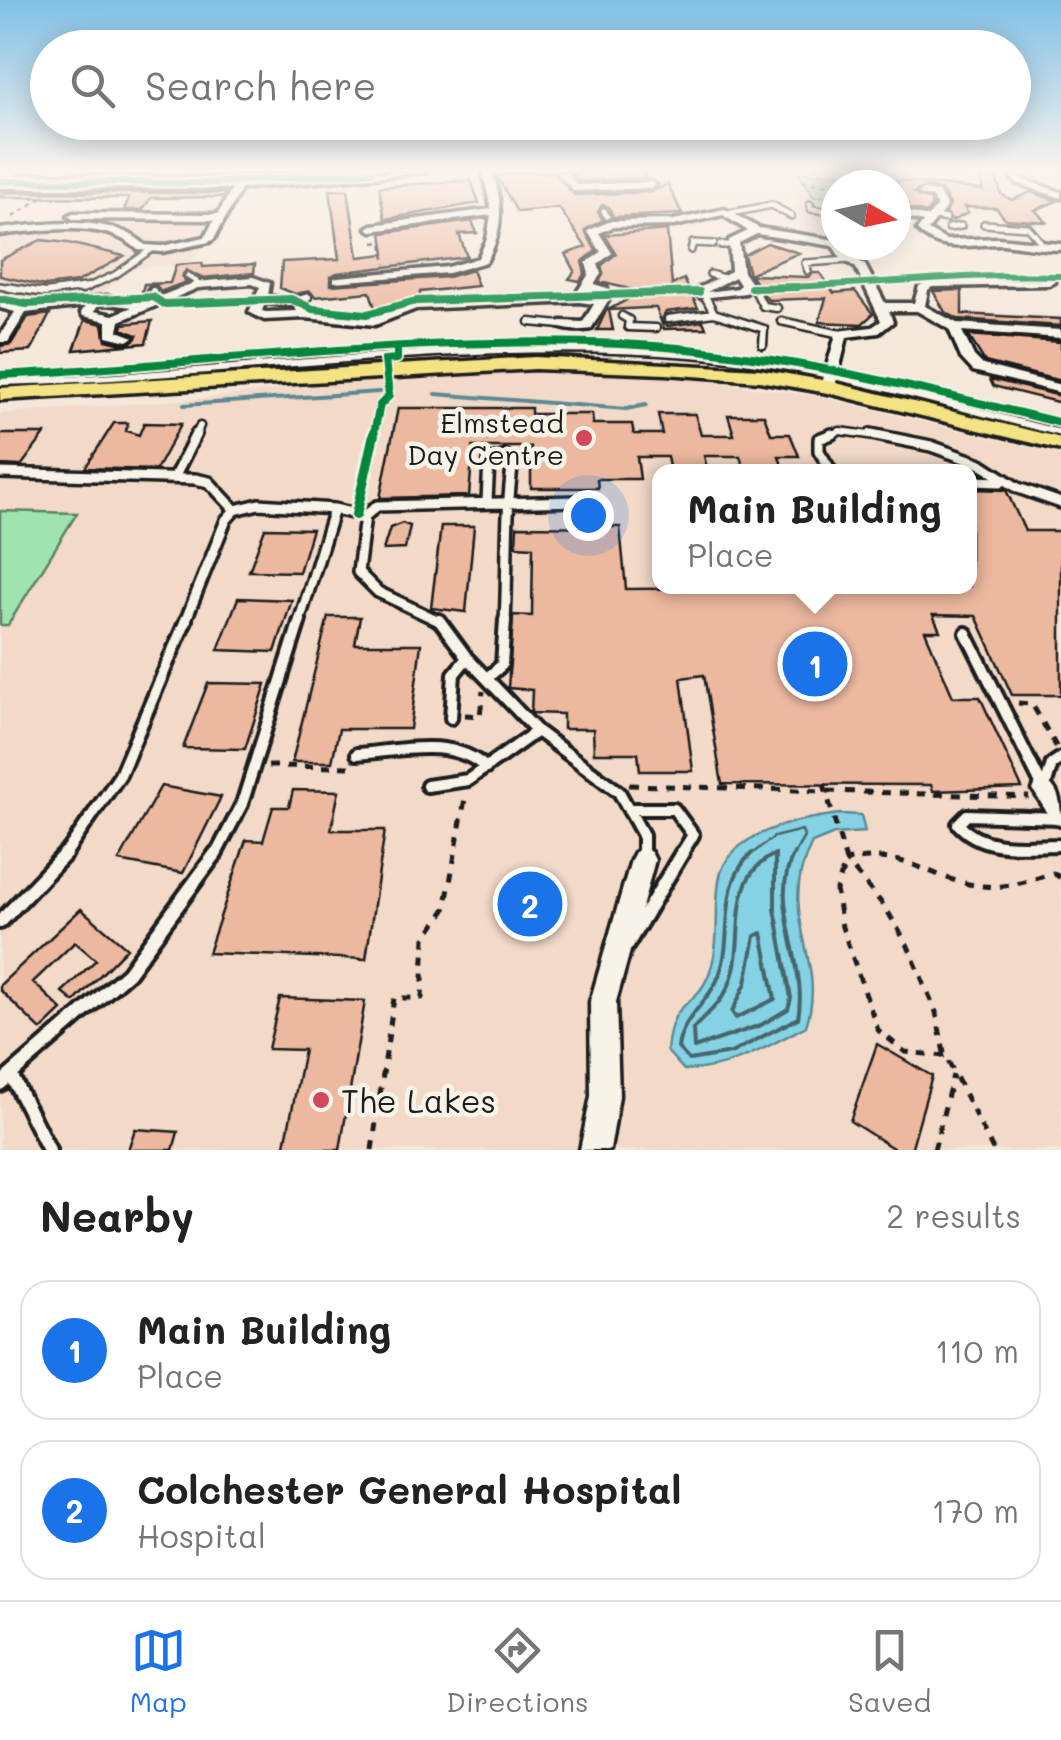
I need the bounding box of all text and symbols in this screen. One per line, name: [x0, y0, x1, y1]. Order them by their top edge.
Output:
search box: [30, 30, 1031, 140]
icon: search: [65, 58, 120, 113]
text: Search here: [145, 60, 376, 110]
north arrow: [821, 170, 911, 260]
place label: Elmstead Day Centre: [407, 404, 564, 472]
marker: Elmstead Day Centre: [573, 427, 595, 449]
popup: [652, 464, 977, 594]
text: Main Building: [687, 483, 942, 533]
your location: [563, 490, 614, 541]
text: Place: [687, 533, 774, 575]
pin: 1: [782, 626, 848, 702]
pin: 2: [498, 866, 562, 942]
place label: The Lakes: [341, 1079, 496, 1121]
marker: The Lakes: [310, 1089, 332, 1111]
text: Nearby: [40, 1188, 194, 1243]
text: 2 results: [886, 1194, 1021, 1236]
text: Main Building: [137, 1304, 391, 1354]
text: 1: [67, 1329, 82, 1371]
text: 110 m: [935, 1329, 1019, 1371]
text: Place: [137, 1354, 223, 1396]
text: Colchester General Hospital: [137, 1464, 682, 1514]
text: 2: [66, 1489, 83, 1531]
text: 170 m: [931, 1489, 1019, 1531]
text: Hospital: [137, 1514, 266, 1556]
tab: Map: [130, 1623, 187, 1719]
tab: Directions: [446, 1623, 589, 1719]
tab: Saved: [848, 1623, 931, 1719]

